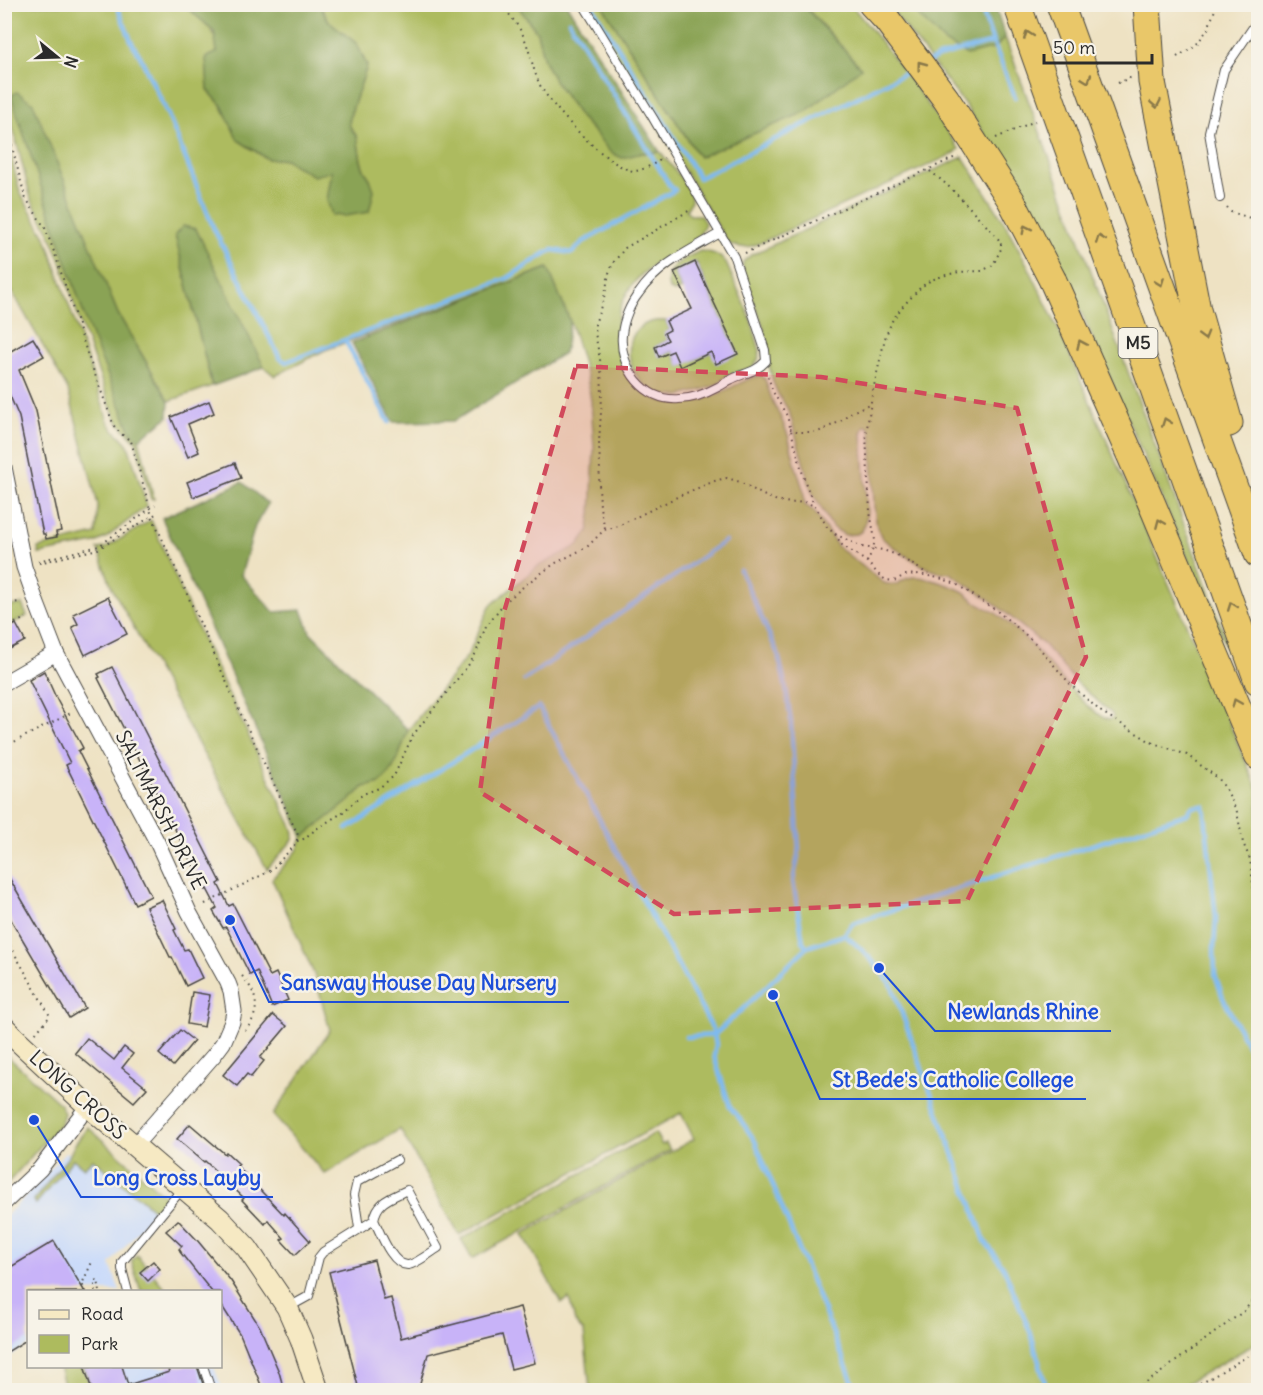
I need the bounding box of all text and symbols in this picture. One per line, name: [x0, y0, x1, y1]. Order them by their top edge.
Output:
north arrow: [27, 27, 87, 87]
scale bar: [1044, 27, 1152, 65]
one-way arrow: [1022, 30, 1035, 41]
text: 50 m: [1053, 36, 1095, 59]
text: N: [60, 53, 82, 70]
one-way arrow: [917, 61, 928, 72]
one-way arrow: [1080, 73, 1092, 84]
one-way arrow: [1149, 99, 1162, 109]
one-way arrow: [1022, 225, 1033, 236]
one-way arrow: [1095, 234, 1108, 244]
one-way arrow: [1153, 277, 1166, 287]
road number: M5: [1118, 328, 1158, 358]
one-way arrow: [1197, 331, 1209, 341]
one-way arrow: [1076, 340, 1088, 351]
one-way arrow: [1161, 417, 1174, 428]
one-way arrow: [1155, 518, 1167, 529]
one-way arrow: [1226, 601, 1239, 612]
one-way arrow: [1231, 698, 1243, 709]
street label: SALTMARSH DRIVE: [111, 726, 212, 894]
callout: Sansway House Day Nursery: [269, 963, 569, 1002]
text: Sansway House Day Nursery: [281, 969, 557, 996]
callout: Newlands Rhine: [935, 992, 1111, 1031]
text: Newlands Rhine: [947, 998, 1099, 1025]
street label: LONG CROSS: [25, 1044, 132, 1145]
callout: St Bede's Catholic College: [820, 1060, 1086, 1099]
text: St Bede's Catholic College: [832, 1066, 1074, 1093]
callout: Long Cross Layby: [81, 1158, 273, 1197]
text: Long Cross Layby: [93, 1164, 261, 1191]
legend: [27, 1290, 222, 1368]
text: Road: [81, 1302, 124, 1325]
text: Park: [81, 1332, 118, 1355]

